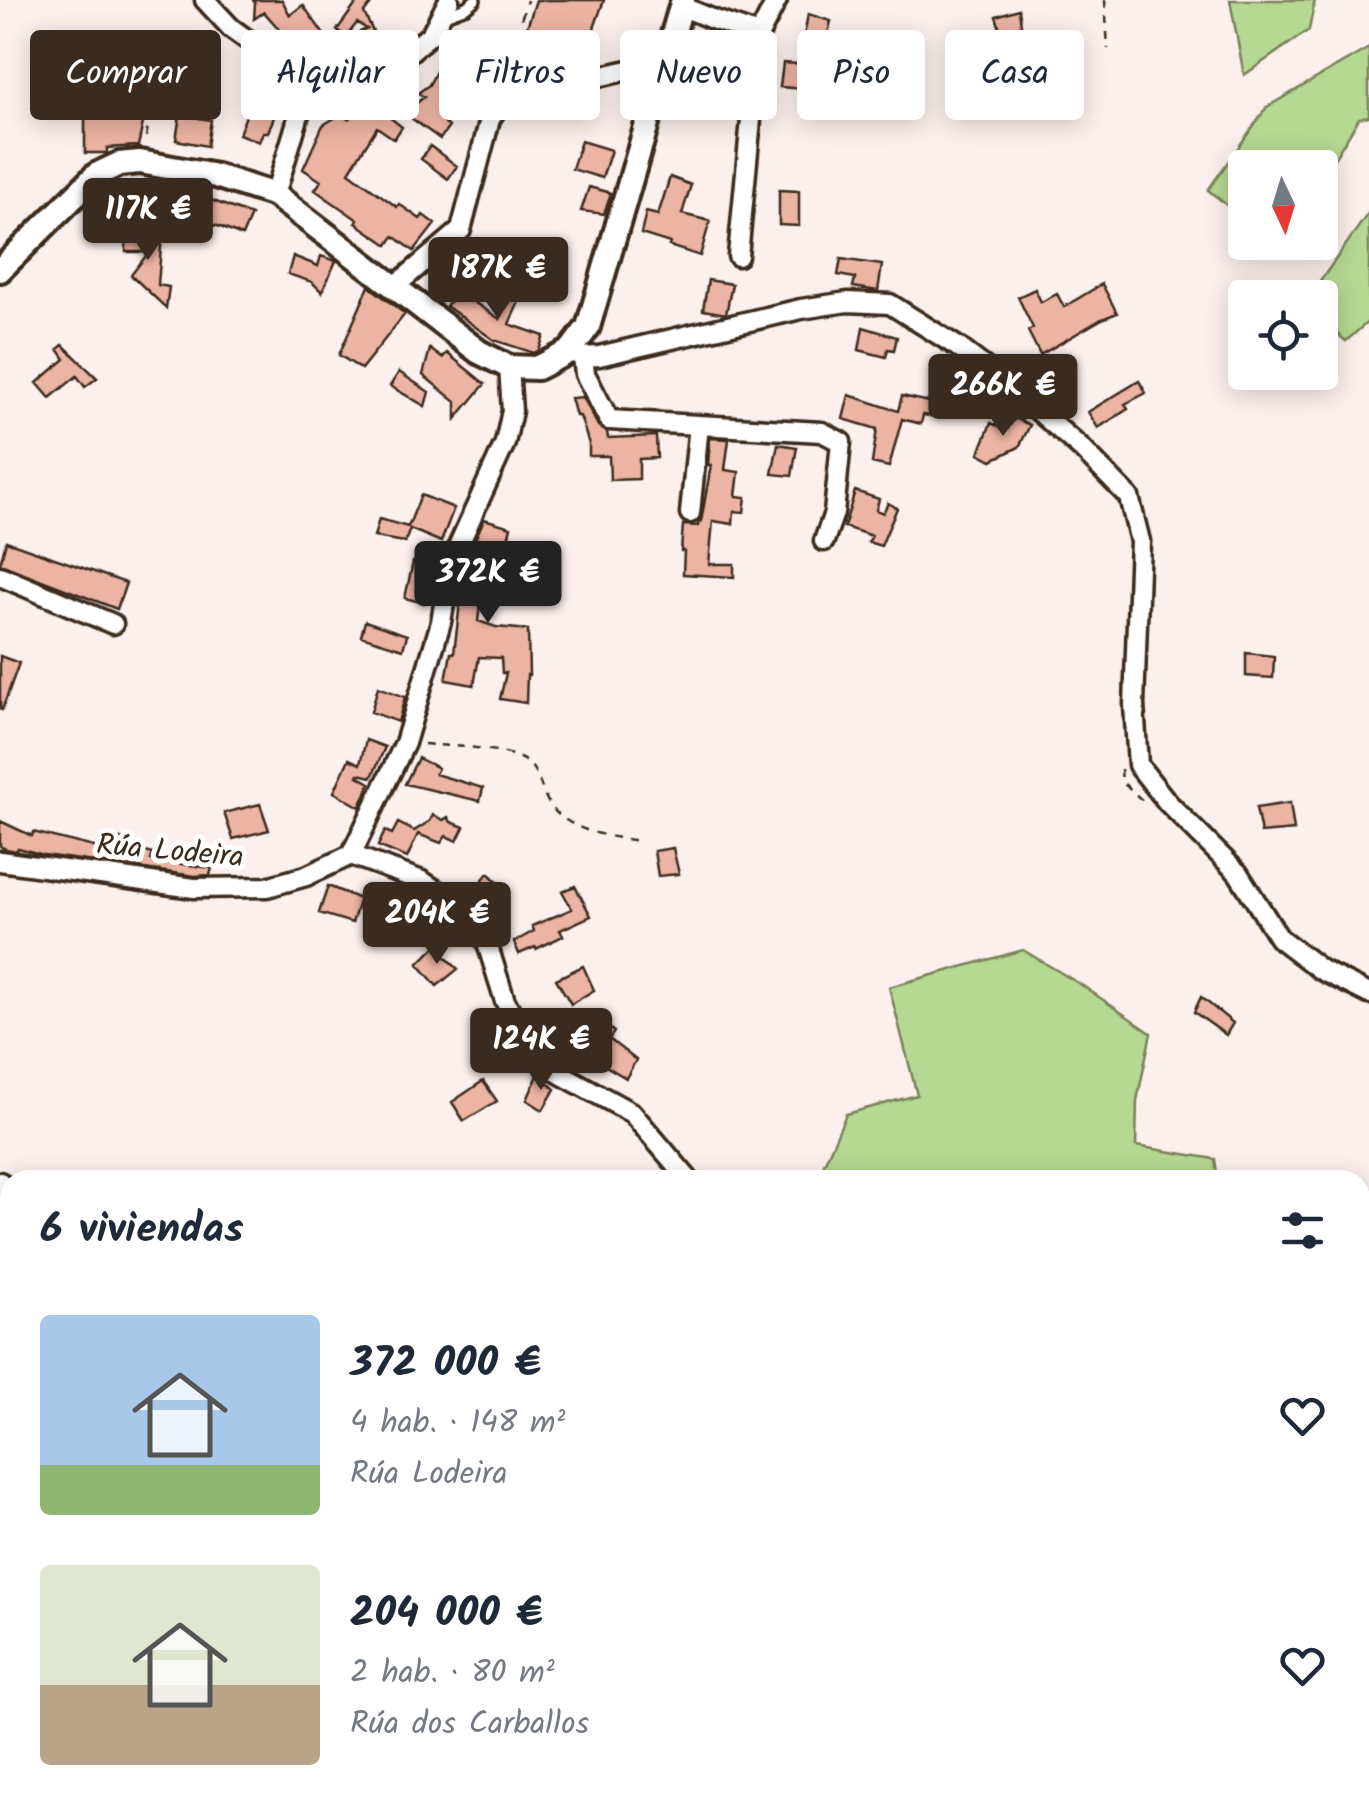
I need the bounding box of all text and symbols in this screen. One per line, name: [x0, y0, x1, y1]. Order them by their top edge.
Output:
chip: Comprar: [30, 30, 221, 120]
chip: Alquilar: [241, 30, 419, 120]
chip: Filtros: [439, 30, 600, 120]
chip: Nuevo: [620, 30, 777, 120]
chip: Piso: [797, 30, 925, 120]
chip: Casa: [945, 30, 1084, 120]
north arrow: [1228, 150, 1338, 260]
map controls: [1228, 150, 1338, 390]
pin: 117K €: [67, 178, 229, 263]
text: 117K €: [105, 185, 191, 236]
pin: 187K €: [417, 237, 579, 322]
text: 187K €: [450, 244, 546, 295]
button: locate: [1228, 280, 1338, 390]
pin: 266K €: [922, 354, 1084, 439]
text: 266K €: [950, 361, 1056, 412]
pin: 372K €: [407, 541, 569, 626]
text: 372K €: [436, 548, 540, 599]
street label: Rúa Lodeira: [94, 822, 246, 882]
pin: 204K €: [356, 882, 518, 967]
text: 204K €: [385, 889, 489, 940]
pin: 124K €: [460, 1008, 622, 1093]
text: 124K €: [492, 1015, 590, 1066]
text: 6 viviendas: [40, 1197, 244, 1264]
icon: filters: [1275, 1203, 1330, 1258]
text: 372 000 €: [350, 1331, 541, 1398]
icon: home: [120, 1355, 240, 1475]
icon: heart: [1275, 1388, 1330, 1443]
text: 4 hab. · 148 m²: [350, 1398, 565, 1449]
text: Rúa Lodeira: [350, 1449, 507, 1500]
text: 204 000 €: [350, 1581, 543, 1648]
icon: home: [120, 1605, 240, 1725]
icon: heart: [1275, 1638, 1330, 1693]
text: 2 hab. · 80 m²: [350, 1648, 555, 1699]
text: Rúa dos Carballos: [350, 1699, 589, 1750]

